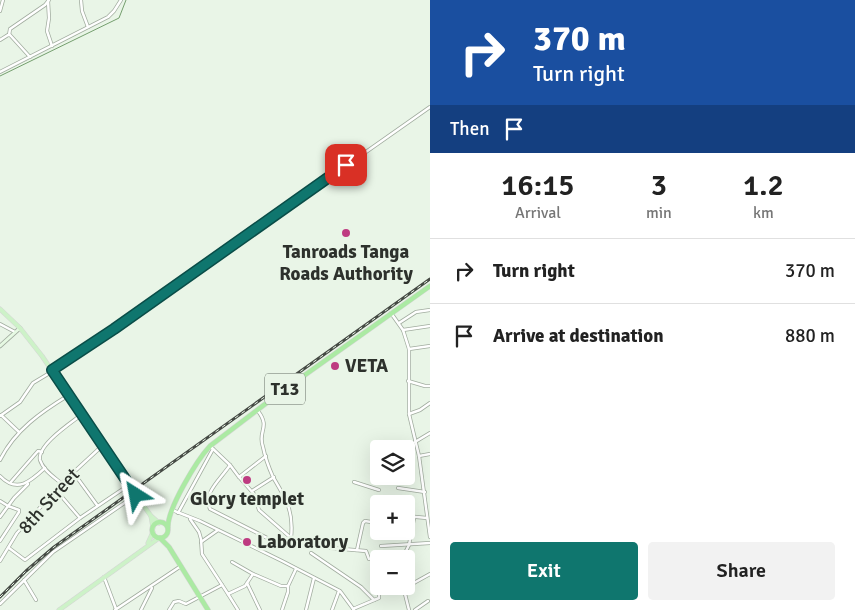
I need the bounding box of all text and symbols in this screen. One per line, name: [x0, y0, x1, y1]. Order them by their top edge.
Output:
text: 370 m: [533, 17, 626, 60]
icon: right: [450, 20, 515, 85]
text: Turn right: [533, 60, 625, 87]
icon: arrive: [500, 115, 528, 143]
text: Then: [450, 117, 490, 141]
pin: [325, 144, 367, 186]
icon: arrive: [332, 151, 360, 179]
text: 16:15: [501, 167, 575, 204]
text: 3: [651, 167, 667, 204]
text: 1.2: [743, 167, 784, 204]
text: Arrival: [515, 203, 561, 223]
text: min: [646, 203, 672, 223]
text: km: [753, 203, 774, 223]
marker: Tanroads Tanga Roads Authority: [340, 227, 352, 239]
place label: Tanroads Tanga Roads Authority: [279, 240, 413, 286]
icon: right: [450, 257, 478, 285]
text: Turn right: [493, 259, 575, 283]
text: 370 m: [785, 259, 835, 283]
icon: arrive: [450, 322, 478, 350]
text: Arrive at destination: [493, 324, 664, 348]
text: 880 m: [785, 324, 835, 348]
place label: VETA: [345, 354, 388, 378]
marker: VETA: [329, 360, 341, 372]
road number: T13: [265, 374, 305, 404]
map controls: [370, 440, 415, 595]
button: layers: [370, 440, 415, 485]
street label: 8th Street: [13, 463, 85, 539]
position arrow: [109, 468, 161, 520]
marker: Glory templet: [241, 474, 253, 486]
place label: Glory templet: [190, 487, 304, 511]
button: +: [370, 495, 415, 540]
place label: Laboratory: [257, 530, 349, 554]
marker: Laboratory: [241, 536, 253, 548]
button: Exit: [450, 542, 638, 600]
button: Share: [648, 542, 835, 600]
button: −: [370, 550, 415, 595]

